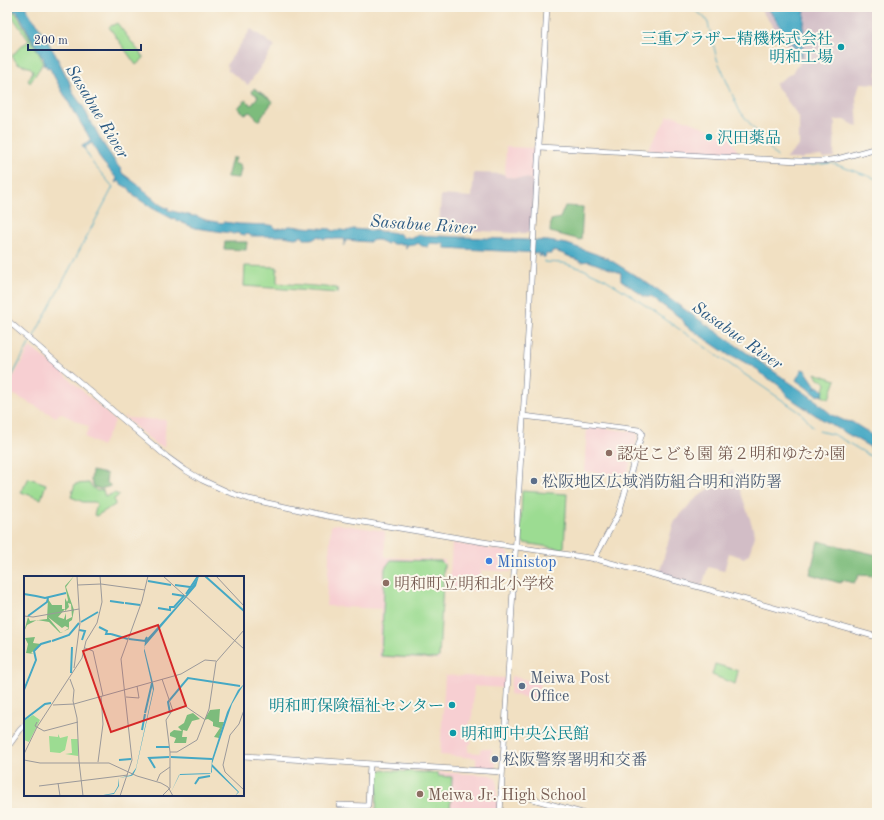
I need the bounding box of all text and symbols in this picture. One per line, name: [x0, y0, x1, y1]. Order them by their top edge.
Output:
scale bar: [28, 26, 141, 52]
place label: 三重ブラザー精機株式会社 明和工場: [641, 30, 833, 66]
text: 200 m: [34, 35, 68, 47]
marker: 三重ブラザー精機株式会社 明和工場: [836, 42, 846, 52]
water label: Sasabue River: [62, 62, 132, 162]
place label: 沢田薬品: [717, 129, 781, 147]
marker: 沢田薬品: [704, 132, 714, 142]
water label: Sasabue River: [370, 213, 477, 238]
water label: Sasabue River: [689, 299, 786, 374]
place label: 認定こども園 第２明和ゆたか園: [617, 445, 845, 463]
marker: 認定こども園 第２明和ゆたか園: [604, 448, 614, 458]
place label: 松阪地区広域消防組合明和消防署: [542, 473, 782, 491]
marker: 松阪地区広域消防組合明和消防署: [529, 476, 539, 486]
place label: Ministop: [497, 555, 556, 571]
marker: Ministop: [484, 556, 494, 566]
place label: 明和町立明和北小学校: [394, 575, 554, 593]
inset map: [24, 576, 244, 796]
marker: 明和町立明和北小学校: [381, 578, 391, 588]
place label: Meiwa Post Office: [530, 671, 610, 705]
marker: Meiwa Post Office: [517, 681, 527, 691]
place label: 明和町保険福祉センター: [269, 697, 444, 715]
marker: 明和町保険福祉センター: [447, 700, 457, 710]
place label: 明和町中央公民館: [461, 725, 589, 743]
marker: 明和町中央公民館: [448, 728, 458, 738]
place label: 松阪警察署明和交番: [503, 751, 647, 769]
marker: 松阪警察署明和交番: [490, 754, 500, 764]
place label: Meiwa Jr. High School: [428, 788, 586, 804]
marker: Meiwa Jr. High School: [415, 789, 425, 799]

